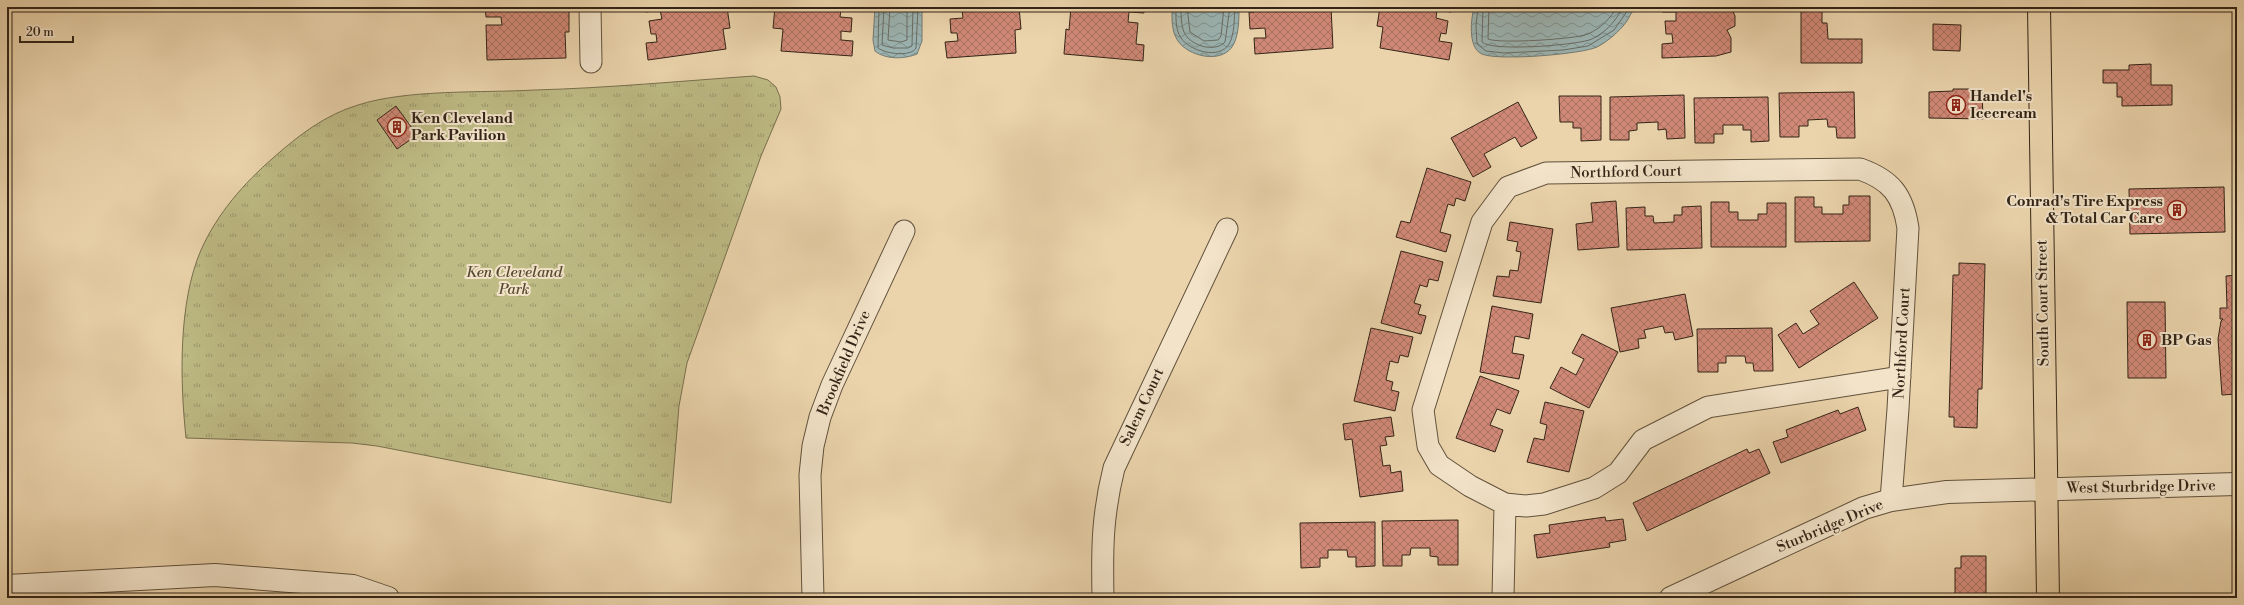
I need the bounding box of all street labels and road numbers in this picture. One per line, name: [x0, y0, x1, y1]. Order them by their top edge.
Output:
street label: Northford Court: [1570, 162, 1683, 182]
street label: South Court Street: [2032, 239, 2054, 366]
street label: Northford Court: [1890, 286, 1914, 399]
street label: Brookfield Drive: [813, 307, 875, 419]
street label: Salem Court: [1116, 364, 1169, 449]
street label: West Sturbridge Drive: [2065, 476, 2216, 498]
street label: Sturbridge Drive: [1774, 495, 1886, 557]

